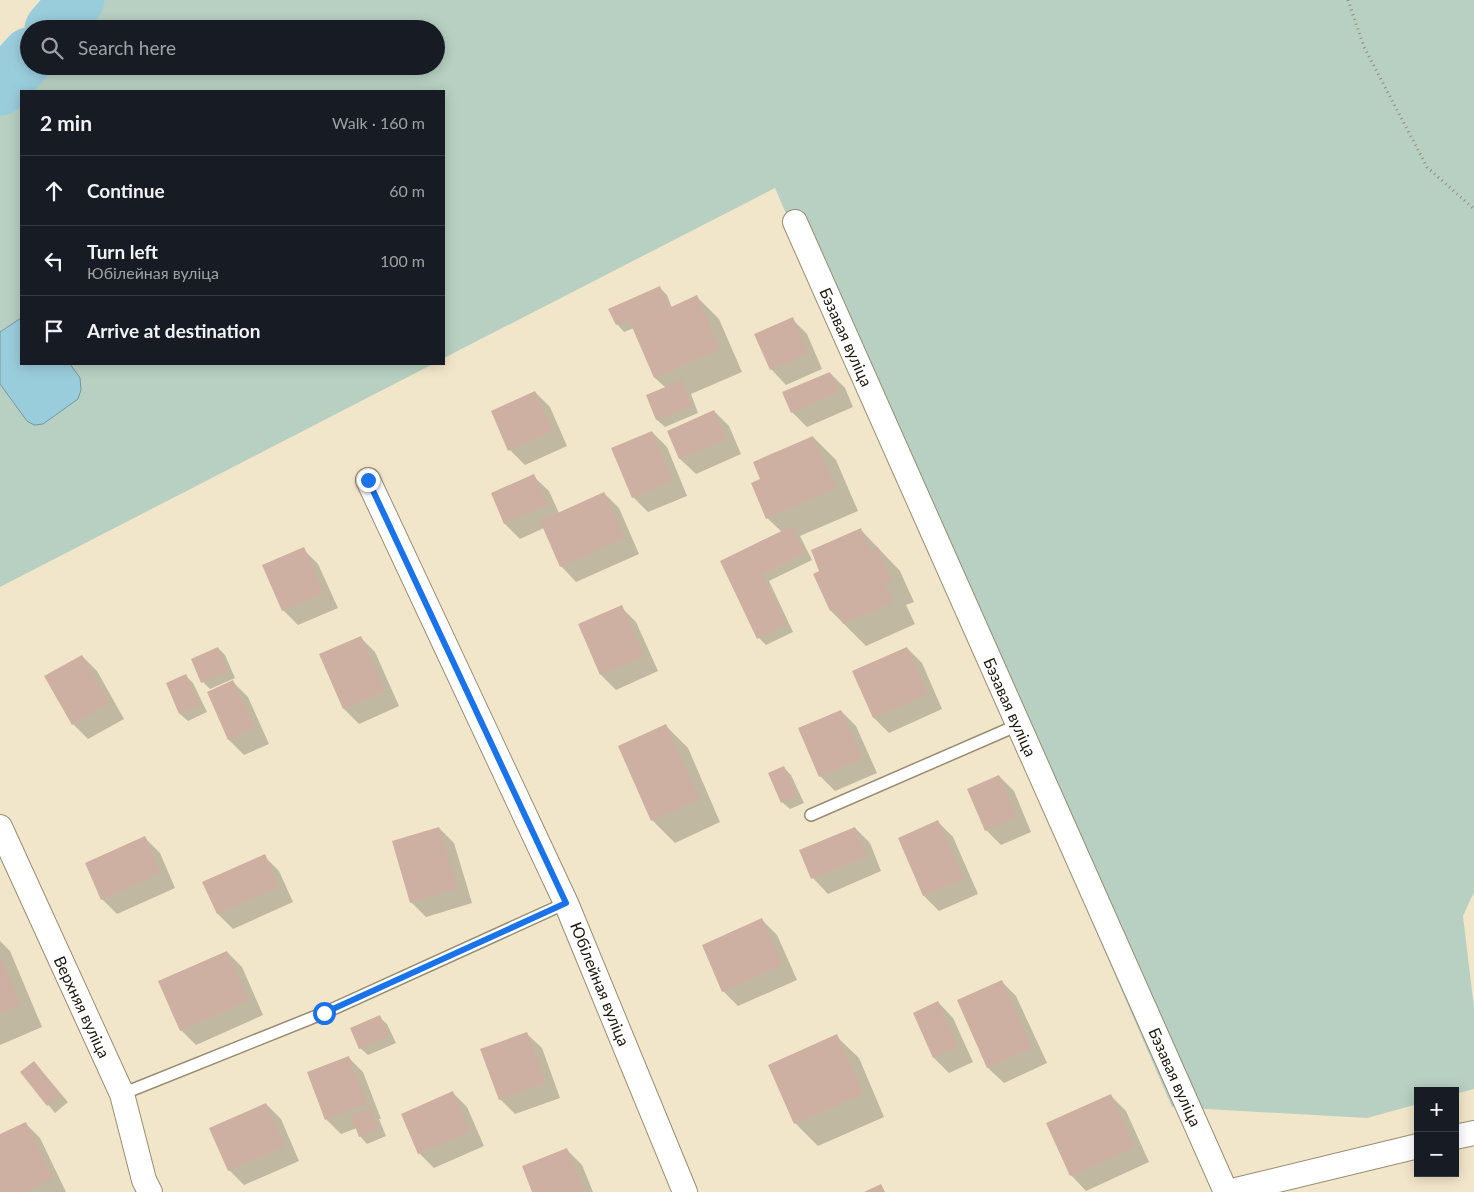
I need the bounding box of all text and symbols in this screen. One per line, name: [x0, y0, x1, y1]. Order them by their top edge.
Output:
search box: [20, 20, 445, 75]
icon: search: [38, 34, 66, 62]
text: Search here: [78, 36, 176, 59]
text: 2 min: [40, 110, 92, 135]
text: Walk · 160 m: [332, 113, 425, 132]
icon: ahead: [40, 177, 68, 205]
text: Continue: [87, 179, 165, 202]
text: 60 m: [389, 181, 425, 200]
text: Turn left: [87, 240, 158, 263]
icon: left: [40, 247, 68, 275]
text: 100 m: [380, 251, 425, 270]
text: Юбілейная вуліца: [87, 263, 219, 282]
street label: Бэзавая вуліца: [816, 284, 877, 389]
icon: arrive: [40, 317, 68, 345]
text: Arrive at destination: [87, 319, 260, 342]
route end: [357, 469, 380, 492]
street label: Бэзавая вуліца: [980, 654, 1041, 759]
street label: Юбілейная вуліца: [567, 919, 634, 1049]
street label: Верхняя вуліца: [51, 953, 114, 1061]
route start: [313, 1002, 336, 1025]
street label: Бэзавая вуліца: [1145, 1024, 1206, 1129]
map controls: [1414, 1087, 1459, 1177]
button: +: [1414, 1087, 1459, 1132]
button: −: [1414, 1132, 1459, 1177]

